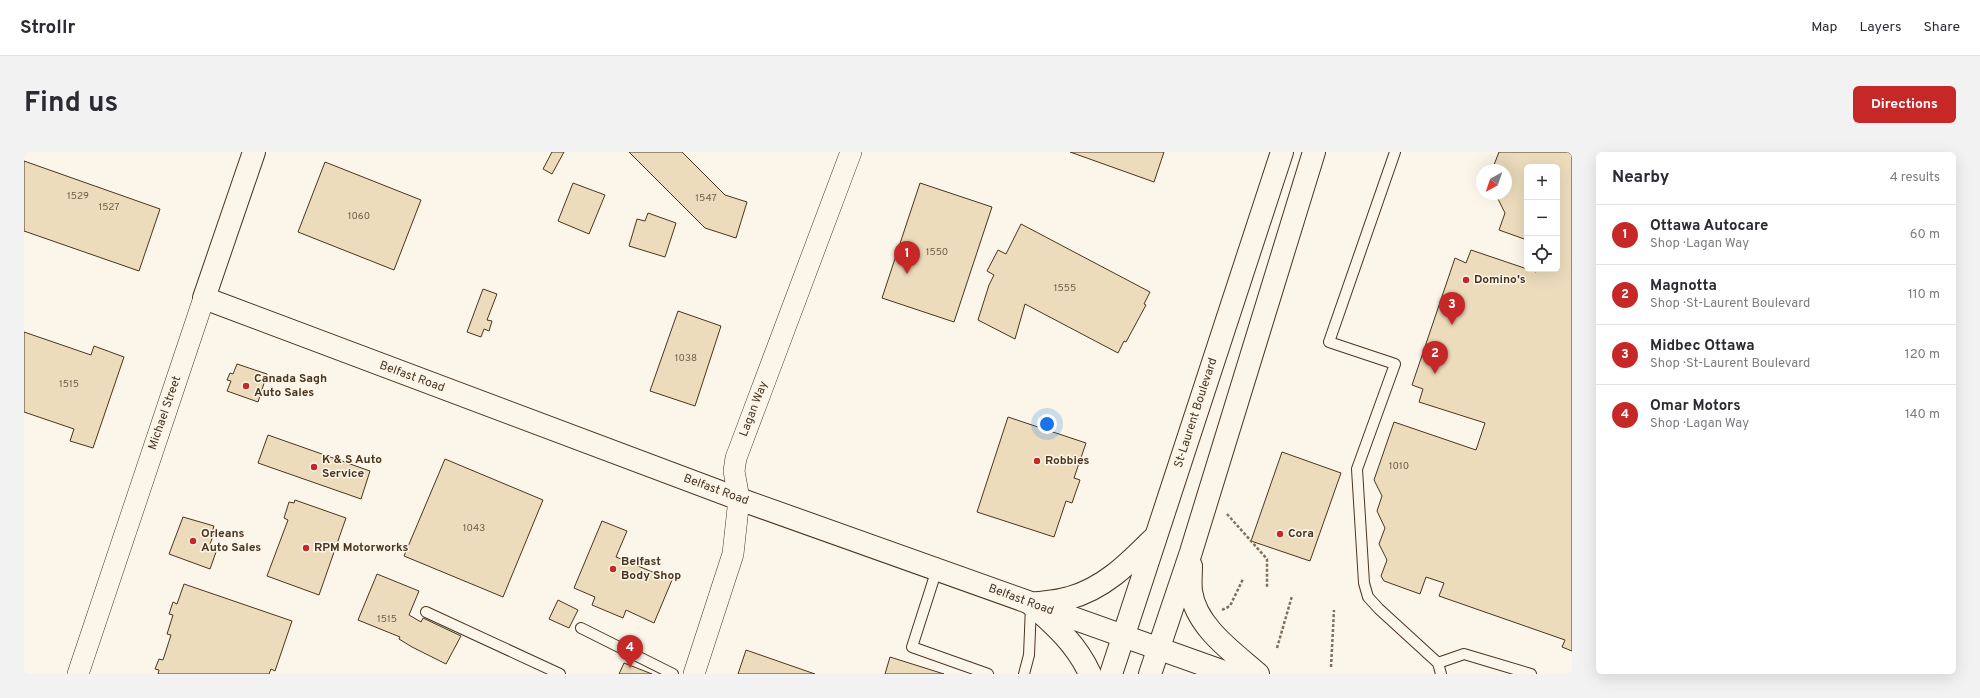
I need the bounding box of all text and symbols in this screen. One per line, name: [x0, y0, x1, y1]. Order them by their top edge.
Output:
text: Strollr: [20, 16, 75, 40]
text: Map: [1811, 19, 1837, 36]
text: Layers: [1859, 19, 1901, 36]
text: Share: [1923, 19, 1960, 36]
text: Find us: [24, 86, 118, 122]
button: Directions: [1853, 86, 1956, 123]
north arrow: [1476, 164, 1512, 200]
map controls: [1524, 164, 1560, 272]
button: +: [1524, 164, 1560, 200]
text: Nearby: [1612, 167, 1669, 189]
text: 4 results: [1890, 170, 1940, 186]
house number: 1529: [67, 190, 89, 203]
house number: 1547: [695, 192, 717, 205]
button: −: [1524, 200, 1560, 236]
house number: 1527: [98, 201, 120, 214]
house number: 1060: [348, 210, 370, 223]
text: Ottawa Autocare: [1650, 217, 1768, 236]
text: 1: [1622, 227, 1628, 243]
text: 60 m: [1910, 227, 1940, 243]
button: locate: [1524, 236, 1560, 272]
text: Shop · Lagan Way: [1650, 236, 1749, 252]
pin: 1: [894, 241, 920, 274]
house number: 1550: [926, 246, 948, 259]
place label: Domino's: [1474, 272, 1526, 288]
marker: Domino's: [1461, 275, 1471, 285]
text: Magnotta: [1650, 277, 1717, 296]
house number: 1555: [1054, 282, 1076, 295]
text: 2: [1621, 287, 1629, 303]
text: 110 m: [1908, 287, 1940, 303]
pin: 3: [1439, 292, 1465, 325]
text: Shop · St-Laurent Boulevard: [1650, 296, 1810, 312]
text: Midbec Ottawa: [1650, 337, 1755, 356]
pin: 2: [1422, 341, 1448, 374]
text: 3: [1621, 347, 1629, 363]
text: 120 m: [1905, 347, 1940, 363]
house number: 1038: [675, 352, 697, 365]
street label: St-Laurent Boulevard: [1171, 356, 1221, 470]
text: Shop · St-Laurent Boulevard: [1650, 356, 1810, 372]
street label: Belfast Road: [377, 358, 447, 396]
place label: Canada Sagh Auto Sales: [254, 371, 327, 401]
street label: Michael Street: [145, 374, 185, 452]
house number: 1515: [59, 378, 79, 391]
street label: Lagan Way: [736, 379, 772, 439]
marker: Canada Sagh Auto Sales: [241, 381, 251, 391]
text: Omar Motors: [1650, 397, 1741, 416]
text: 4: [1621, 407, 1629, 423]
text: 140 m: [1905, 407, 1940, 423]
your location: [1037, 414, 1057, 434]
text: Shop · Lagan Way: [1650, 416, 1749, 432]
place label: K & S Auto Service: [322, 452, 382, 482]
place label: Robbies: [1045, 453, 1090, 469]
marker: Robbies: [1032, 456, 1042, 466]
house number: 1010: [1389, 460, 1409, 473]
marker: K & S Auto Service: [309, 462, 319, 472]
street label: Belfast Road: [681, 471, 751, 509]
house number: 1043: [463, 522, 485, 535]
place label: Orleans Auto Sales: [201, 526, 261, 556]
place label: Cora: [1288, 526, 1314, 542]
marker: Cora: [1275, 529, 1285, 539]
marker: Orleans Auto Sales: [188, 536, 198, 546]
place label: RPM Motorworks: [314, 540, 408, 556]
marker: RPM Motorworks: [301, 543, 311, 553]
place label: Belfast Body Shop: [621, 554, 681, 584]
marker: Belfast Body Shop: [608, 564, 618, 574]
street label: Belfast Road: [986, 581, 1056, 619]
house number: 1515: [377, 613, 397, 626]
pin: 4: [617, 635, 643, 668]

